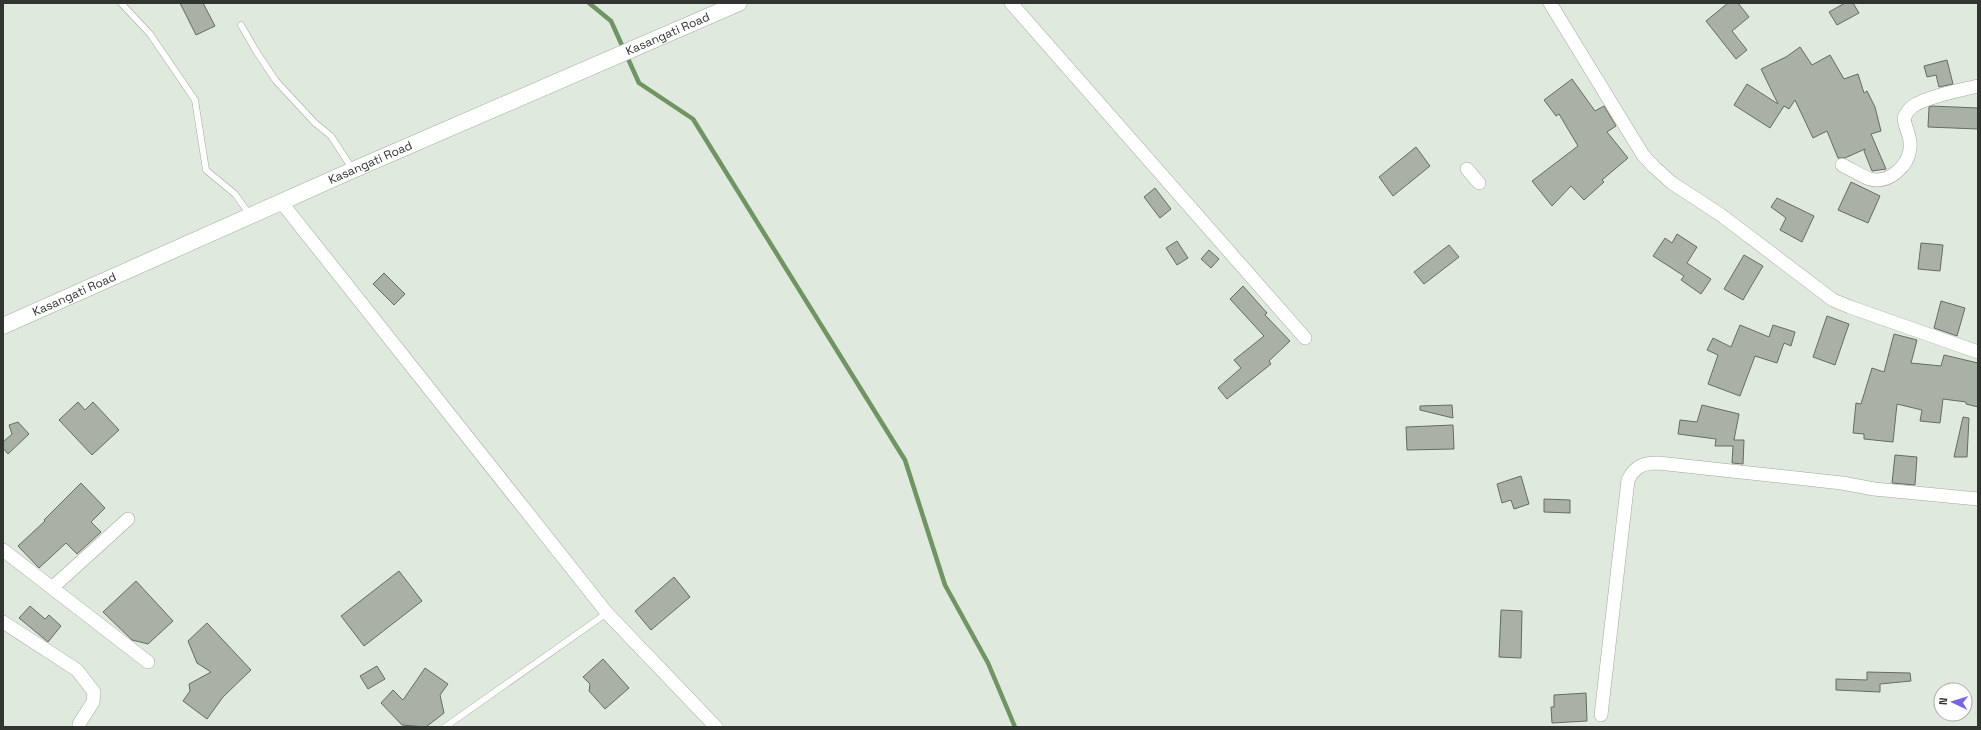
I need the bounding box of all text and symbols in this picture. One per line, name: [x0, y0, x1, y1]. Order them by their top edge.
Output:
street label: Kasangati Road: [623, 9, 712, 59]
street label: Kasangati Road: [326, 137, 415, 188]
street label: Kasangati Road: [30, 269, 119, 320]
north arrow: [1933, 682, 1973, 722]
text: N: [1936, 697, 1950, 705]

